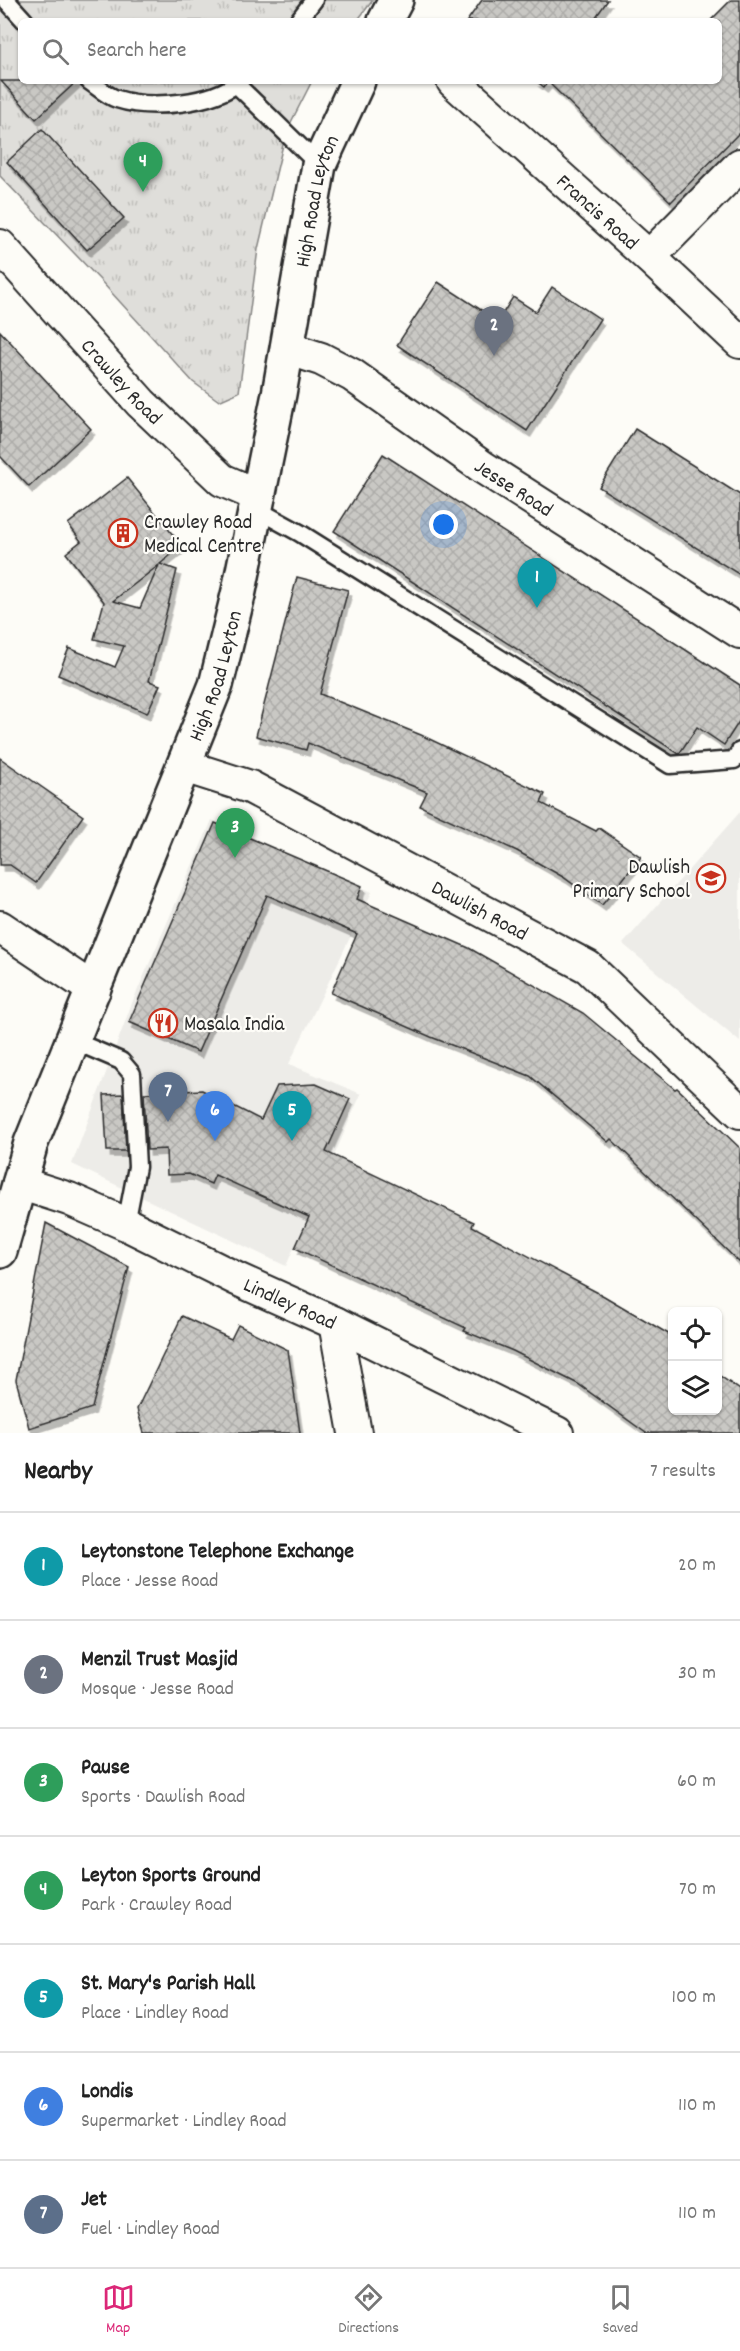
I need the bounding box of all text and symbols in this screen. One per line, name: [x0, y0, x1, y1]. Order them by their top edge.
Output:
search box: [18, 18, 722, 84]
icon: search: [39, 35, 72, 68]
text: Search here: [87, 36, 186, 67]
street label: High Road Leyton: [289, 131, 349, 270]
pin: 4: [124, 142, 162, 192]
street label: Francis Road: [548, 168, 644, 259]
pin: 2: [474, 306, 514, 356]
street label: Crawley Road: [72, 333, 168, 433]
street label: Jesse Road: [467, 454, 558, 526]
place label: Crawley Road Medical Centre: [144, 509, 261, 563]
your location: [429, 510, 458, 539]
building icon: Crawley Road Medical Centre: [107, 517, 139, 549]
pin: 1: [518, 558, 556, 608]
street label: High Road Leyton: [183, 608, 252, 747]
pin: 3: [216, 808, 254, 858]
place label: Dawlish Primary School: [572, 854, 690, 908]
school or university icon: Dawlish Primary School: [695, 862, 727, 894]
street label: Dawlish Road: [425, 874, 532, 950]
restaurant icon: Masala India: [147, 1007, 179, 1039]
place label: Masala India: [184, 1011, 285, 1041]
pin: 7: [148, 1072, 188, 1122]
pin: 6: [196, 1092, 234, 1141]
pin: 5: [272, 1092, 312, 1141]
street label: Lindley Road: [238, 1272, 340, 1340]
map controls: [668, 1307, 722, 1415]
button: locate: [668, 1307, 722, 1361]
button: layers: [668, 1361, 722, 1415]
text: Nearby: [24, 1454, 92, 1491]
text: 7 results: [650, 1458, 716, 1486]
text: Leytonstone Telephone Exchange: [81, 1537, 354, 1568]
text: 1: [41, 1552, 46, 1580]
text: 20 m: [678, 1552, 716, 1580]
text: Place · Jesse Road: [81, 1568, 219, 1596]
text: Menzil Trust Masjid: [81, 1645, 238, 1676]
text: 2: [39, 1660, 48, 1688]
text: 30 m: [678, 1660, 716, 1688]
text: Mosque · Jesse Road: [81, 1676, 234, 1704]
text: Pause: [81, 1753, 130, 1784]
text: 3: [39, 1768, 48, 1796]
text: 60 m: [677, 1768, 716, 1796]
text: Sports · Dawlish Road: [81, 1784, 245, 1812]
text: Leyton Sports Ground: [81, 1861, 261, 1892]
text: 4: [39, 1876, 48, 1904]
text: 70 m: [679, 1876, 716, 1904]
text: Park · Crawley Road: [81, 1892, 232, 1920]
text: St. Mary's Parish Hall: [81, 1969, 255, 2000]
text: 5: [39, 1984, 48, 2012]
text: 100 m: [672, 1984, 716, 2012]
text: Place · Lindley Road: [81, 2000, 229, 2028]
text: Londis: [81, 2077, 134, 2108]
text: 6: [39, 2092, 48, 2120]
text: 110 m: [678, 2092, 716, 2120]
text: Supermarket · Lindley Road: [81, 2108, 287, 2136]
text: Jet: [81, 2185, 107, 2216]
text: 7: [40, 2200, 47, 2228]
text: 110 m: [678, 2200, 716, 2228]
text: Fuel · Lindley Road: [81, 2216, 220, 2244]
tab: Map: [102, 2281, 135, 2340]
tab: Directions: [338, 2281, 399, 2340]
tab: Saved: [602, 2281, 638, 2340]

